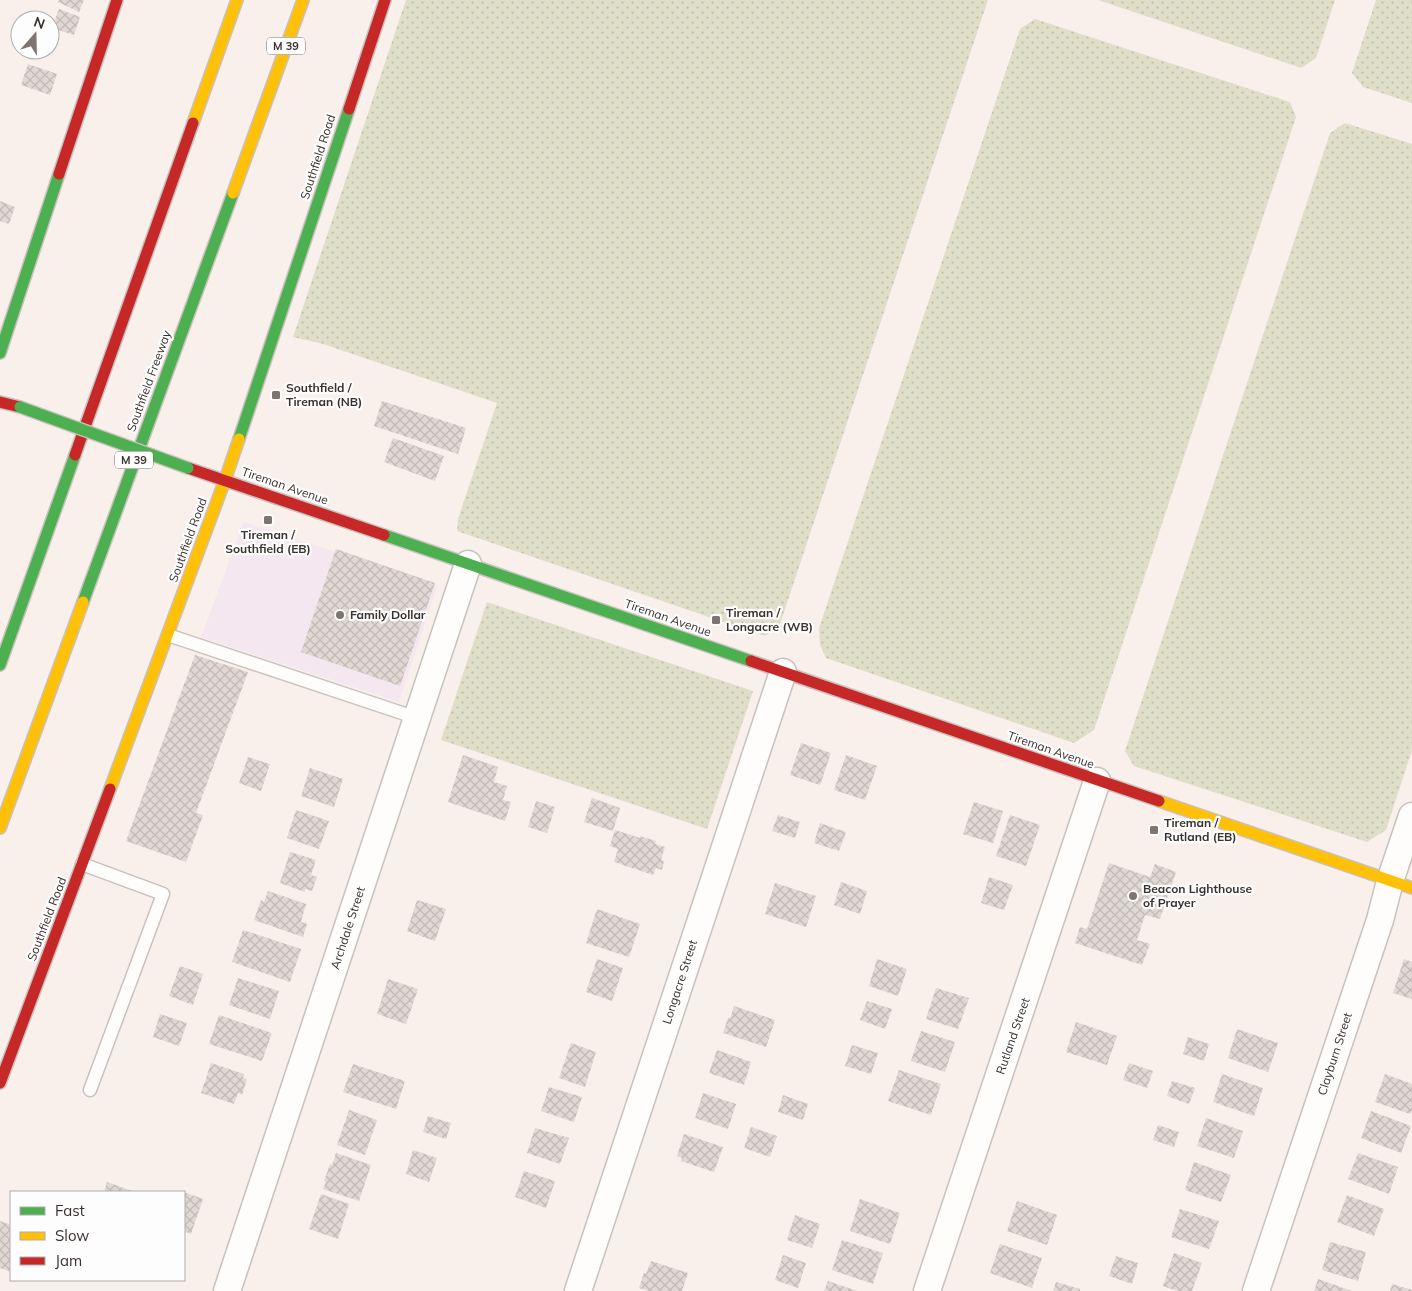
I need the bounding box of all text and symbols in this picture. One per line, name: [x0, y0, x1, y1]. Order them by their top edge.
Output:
north arrow: [10, 10, 60, 60]
text: N: [31, 13, 47, 33]
road number: M 39: [267, 37, 305, 54]
street label: Southfield Road: [297, 112, 338, 201]
street label: Southfield Freeway: [123, 328, 174, 434]
place label: Southfield / Tireman (NB): [286, 380, 362, 409]
marker: Southfield / Tireman (NB): [270, 389, 282, 401]
road number: M 39: [115, 452, 153, 468]
street label: Tireman Avenue: [240, 464, 330, 507]
street label: Southfield Road: [165, 496, 210, 584]
marker: Tireman / Southfield (EB): [262, 514, 274, 526]
place label: Tireman / Southfield (EB): [225, 527, 311, 556]
street label: Tireman Avenue: [623, 596, 713, 639]
place label: Tireman / Longacre (WB): [726, 605, 813, 634]
place label: Family Dollar: [350, 607, 426, 622]
marker: Family Dollar: [334, 609, 346, 621]
marker: Tireman / Longacre (WB): [710, 614, 722, 626]
street label: Tireman Avenue: [1006, 728, 1096, 771]
place label: Tireman / Rutland (EB): [1164, 815, 1237, 844]
marker: Tireman / Rutland (EB): [1148, 824, 1160, 836]
street label: Southfield Road: [24, 875, 69, 963]
place label: Beacon Lighthouse of Prayer: [1143, 881, 1252, 910]
street label: Archdale Street: [327, 885, 368, 971]
marker: Beacon Lighthouse of Prayer: [1127, 890, 1139, 902]
street label: Longacre Street: [659, 938, 700, 1026]
street label: Rutland Street: [992, 996, 1033, 1076]
street label: Clayburn Street: [1314, 1010, 1355, 1097]
legend: [10, 1191, 185, 1281]
text: Fast: [55, 1201, 85, 1220]
text: Slow: [55, 1226, 89, 1245]
text: Jam: [55, 1251, 82, 1270]

